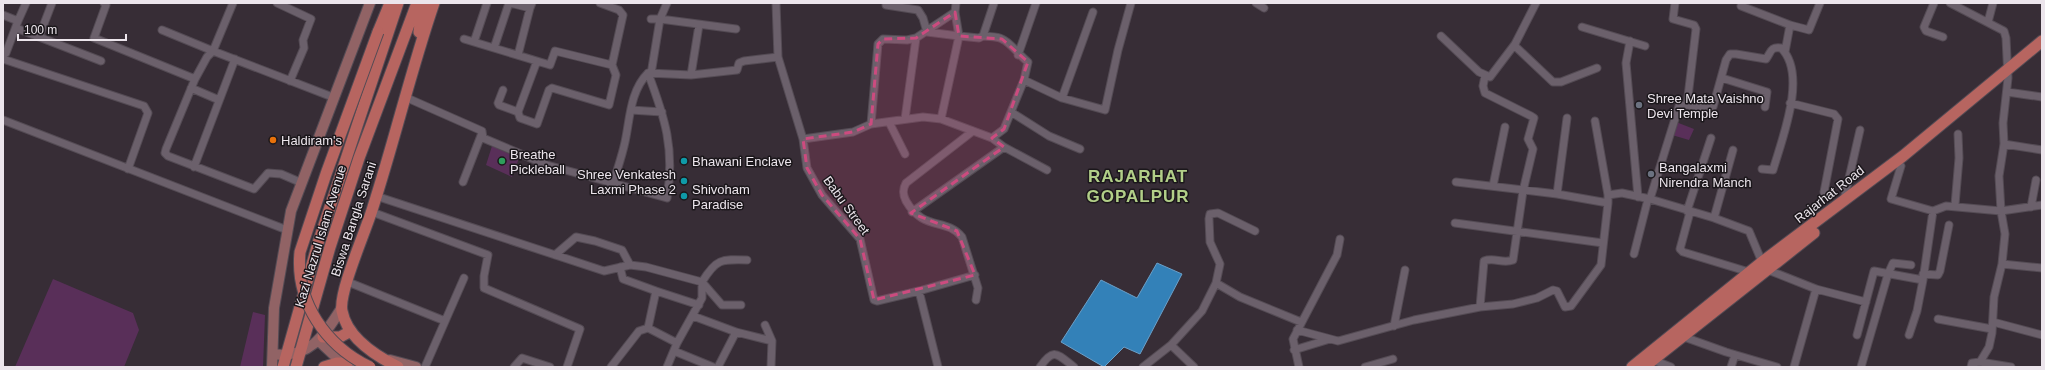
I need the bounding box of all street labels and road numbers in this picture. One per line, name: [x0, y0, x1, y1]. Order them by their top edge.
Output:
street label: Biswa Bangla Sarani: [328, 160, 379, 279]
street label: Kazi Nazrul Islam Avenue: [292, 163, 349, 309]
street label: Rajarhat Road: [1792, 163, 1867, 226]
street label: Babu Street: [820, 173, 873, 238]

